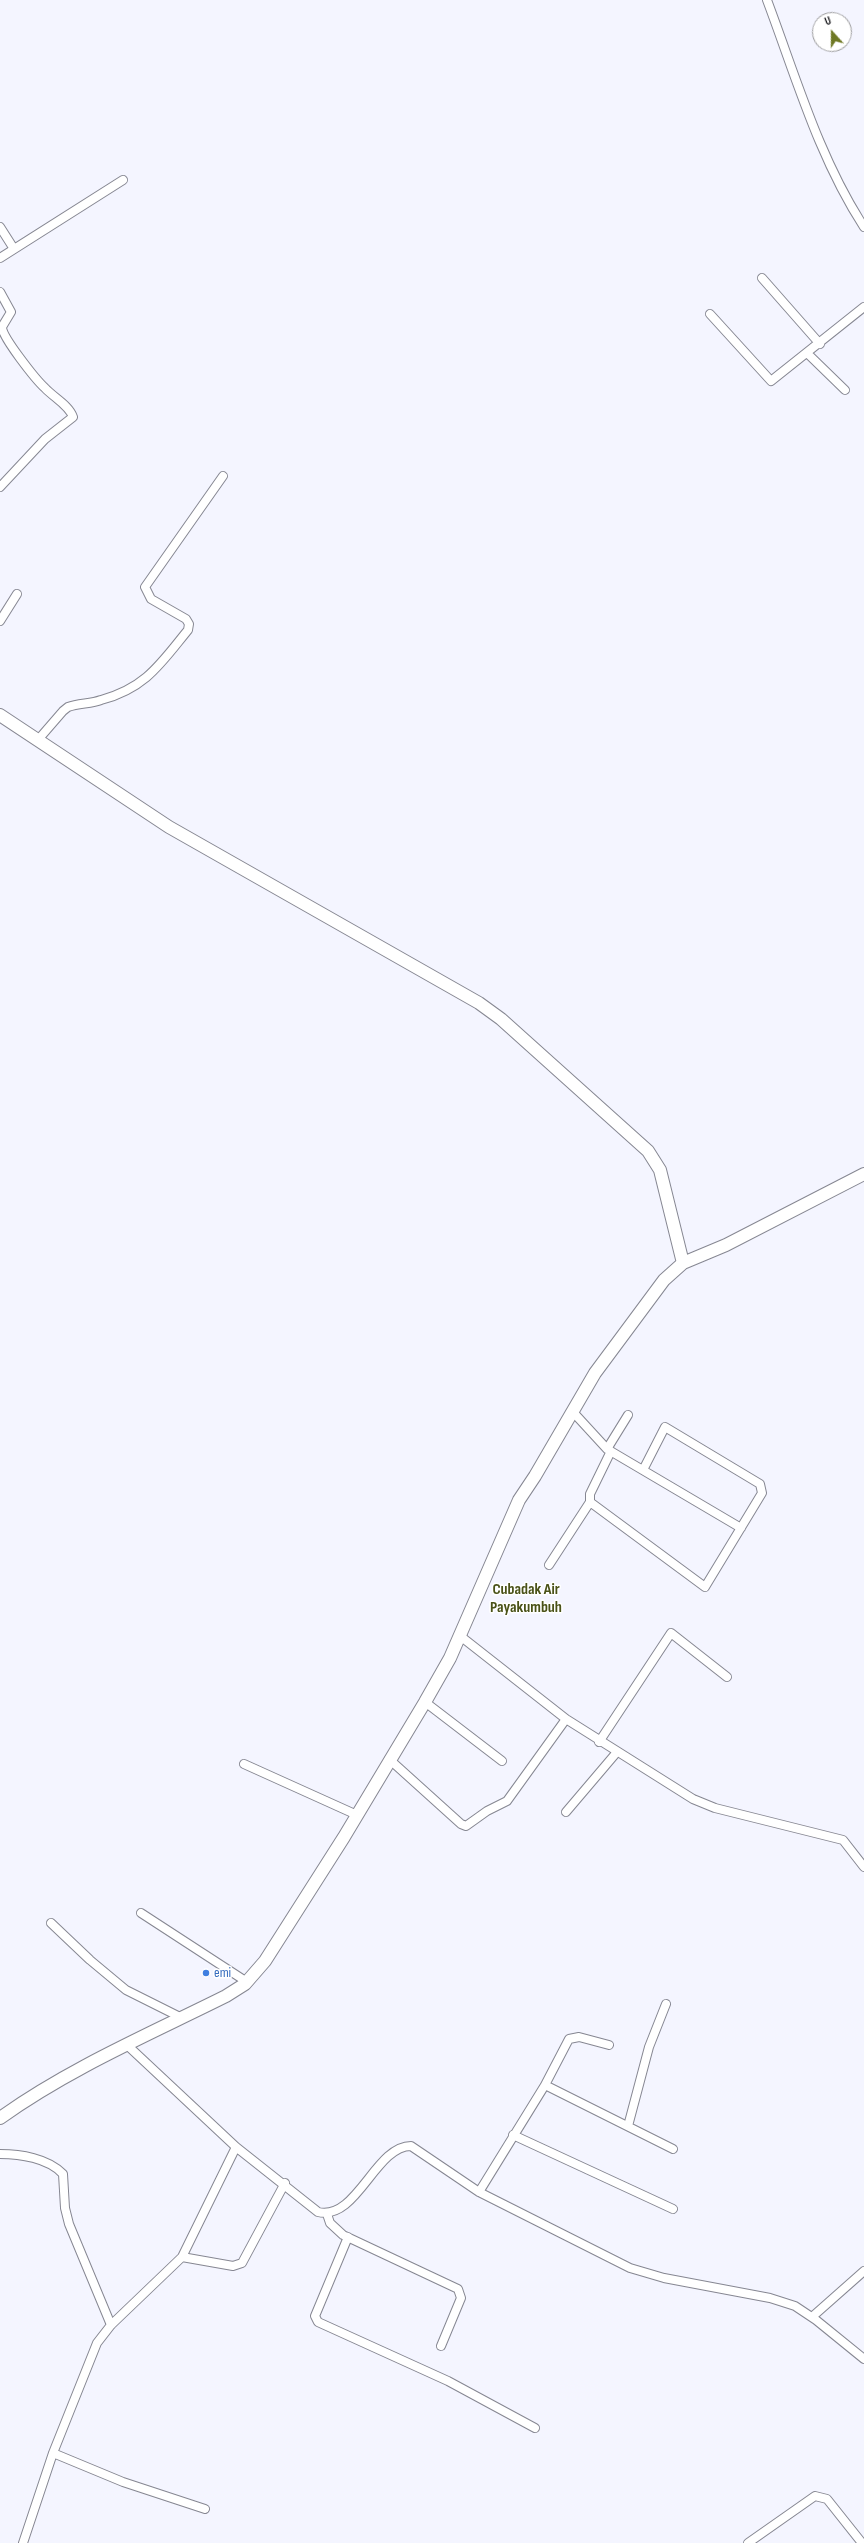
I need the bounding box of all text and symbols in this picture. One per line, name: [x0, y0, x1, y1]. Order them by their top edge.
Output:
north arrow: [812, 12, 852, 52]
text: U: [823, 14, 833, 28]
district label: Cubadak Air Payakumbuh: [490, 1580, 562, 1618]
place label: emi: [214, 1965, 231, 1981]
marker: emi: [201, 1968, 211, 1978]

